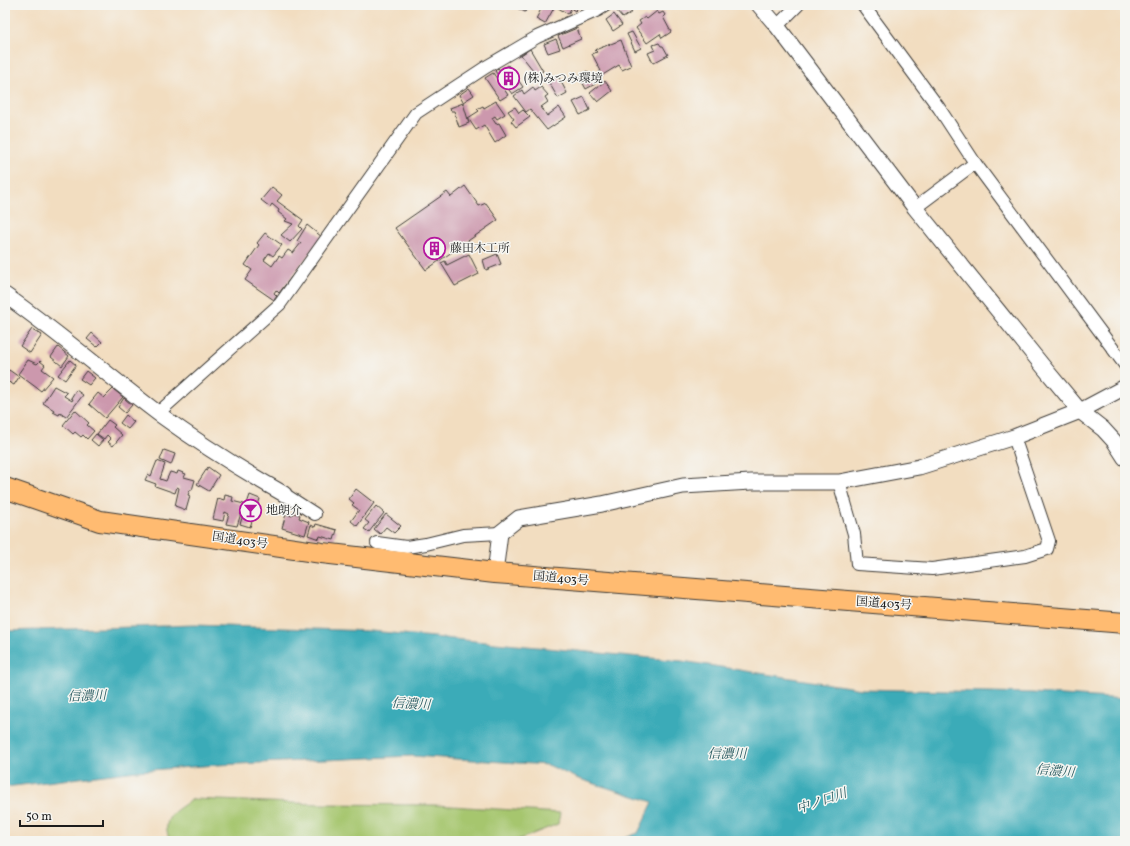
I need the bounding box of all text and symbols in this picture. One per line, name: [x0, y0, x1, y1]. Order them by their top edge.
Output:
building icon: (株)みつみ環境: [496, 66, 522, 92]
place label: (株)みつみ環境: [524, 71, 603, 87]
building icon: 藤田木工所: [421, 236, 447, 262]
place label: 藤田木工所: [450, 241, 510, 257]
bar icon: 地朗介: [237, 498, 263, 524]
place label: 地朗介: [266, 503, 302, 519]
street label: 国道403号: [211, 529, 269, 553]
street label: 国道403号: [532, 569, 590, 589]
street label: 国道403号: [856, 594, 912, 614]
water label: 信濃川: [67, 687, 109, 707]
water label: 信濃川: [391, 695, 433, 715]
water label: 信濃川: [707, 746, 748, 764]
water label: 信濃川: [1035, 761, 1077, 783]
water label: 中ノ口川: [794, 784, 851, 819]
scale bar: [20, 802, 103, 828]
text: 50 m: [26, 809, 52, 825]

